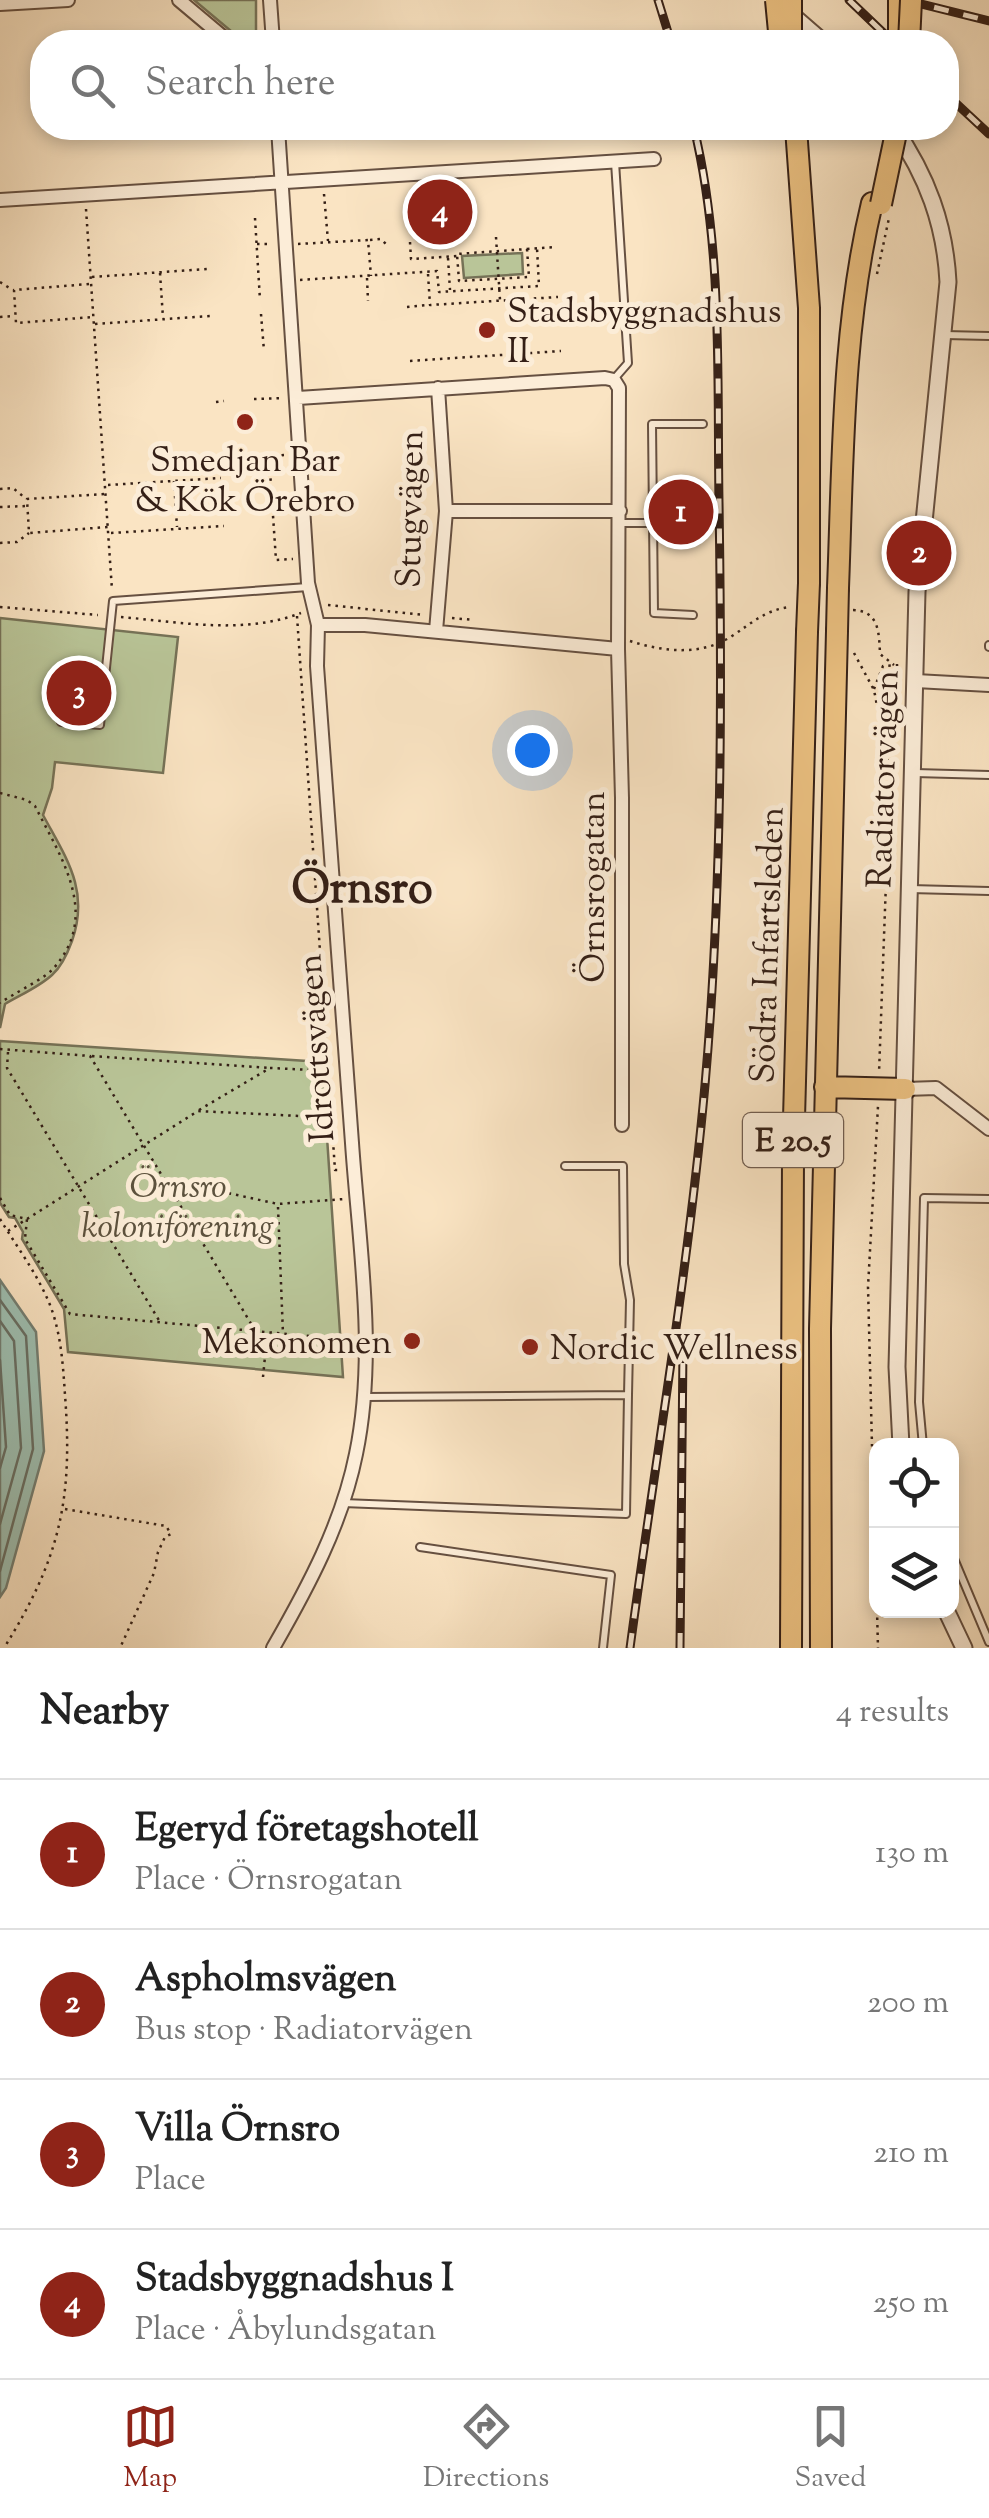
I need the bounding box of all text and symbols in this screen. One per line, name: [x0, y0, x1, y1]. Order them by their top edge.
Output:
search box: [30, 30, 959, 140]
icon: search: [65, 58, 120, 113]
text: Search here: [145, 58, 336, 112]
pin: 4: [408, 174, 472, 250]
place label: Stadsbyggnadshus II: [507, 288, 782, 379]
marker: Stadsbyggnadshus II: [476, 319, 498, 341]
marker: Smedjan Bar & Kök Örebro: [234, 411, 256, 433]
street label: Stugvägen: [386, 430, 439, 588]
place label: Smedjan Bar & Kök Örebro: [135, 437, 355, 528]
pin: 1: [648, 474, 714, 550]
pin: 2: [886, 516, 952, 590]
pin: 3: [46, 656, 112, 730]
street label: Radiatorvägen: [856, 669, 915, 889]
your location: [507, 725, 558, 776]
street label: Örnsrogatan: [570, 791, 621, 983]
street label: Södra Infartsleden: [739, 806, 800, 1084]
district label: Örnsro: [291, 859, 433, 924]
street label: Idrottsvägen: [286, 952, 351, 1144]
road number: E 20.5: [743, 1113, 843, 1167]
park label: Örnsro koloniförening: [82, 1163, 274, 1254]
place label: Mekonomen: [202, 1319, 392, 1370]
place label: Nordic Wellness: [550, 1325, 798, 1376]
marker: Mekonomen: [401, 1330, 423, 1352]
marker: Nordic Wellness: [519, 1336, 541, 1358]
map controls: [869, 1438, 959, 1618]
button: locate: [869, 1438, 959, 1528]
button: layers: [869, 1528, 959, 1618]
text: Nearby: [40, 1683, 169, 1743]
text: 4 results: [836, 1690, 949, 1736]
text: Egeryd företagshotell: [135, 1804, 479, 1858]
text: 1: [67, 1831, 78, 1877]
text: 130 m: [875, 1831, 949, 1877]
text: Place · Örnsrogatan: [135, 1858, 402, 1904]
text: Aspholmsvägen: [135, 1954, 397, 2008]
text: 2: [65, 1981, 80, 2027]
text: 200 m: [867, 1981, 949, 2027]
text: Bus stop · Radiatorvägen: [135, 2008, 473, 2054]
text: Villa Örnsro: [135, 2104, 340, 2158]
text: 3: [66, 2131, 79, 2177]
text: 210 m: [873, 2131, 949, 2177]
text: Place: [135, 2158, 206, 2204]
text: Stadsbyggnadshus I: [135, 2254, 454, 2308]
text: 4: [64, 2281, 81, 2327]
text: 250 m: [873, 2281, 949, 2327]
text: Place · Åbylundsgatan: [135, 2308, 436, 2354]
tab: Map: [123, 2399, 178, 2499]
tab: Directions: [423, 2399, 549, 2499]
tab: Saved: [794, 2399, 866, 2499]

